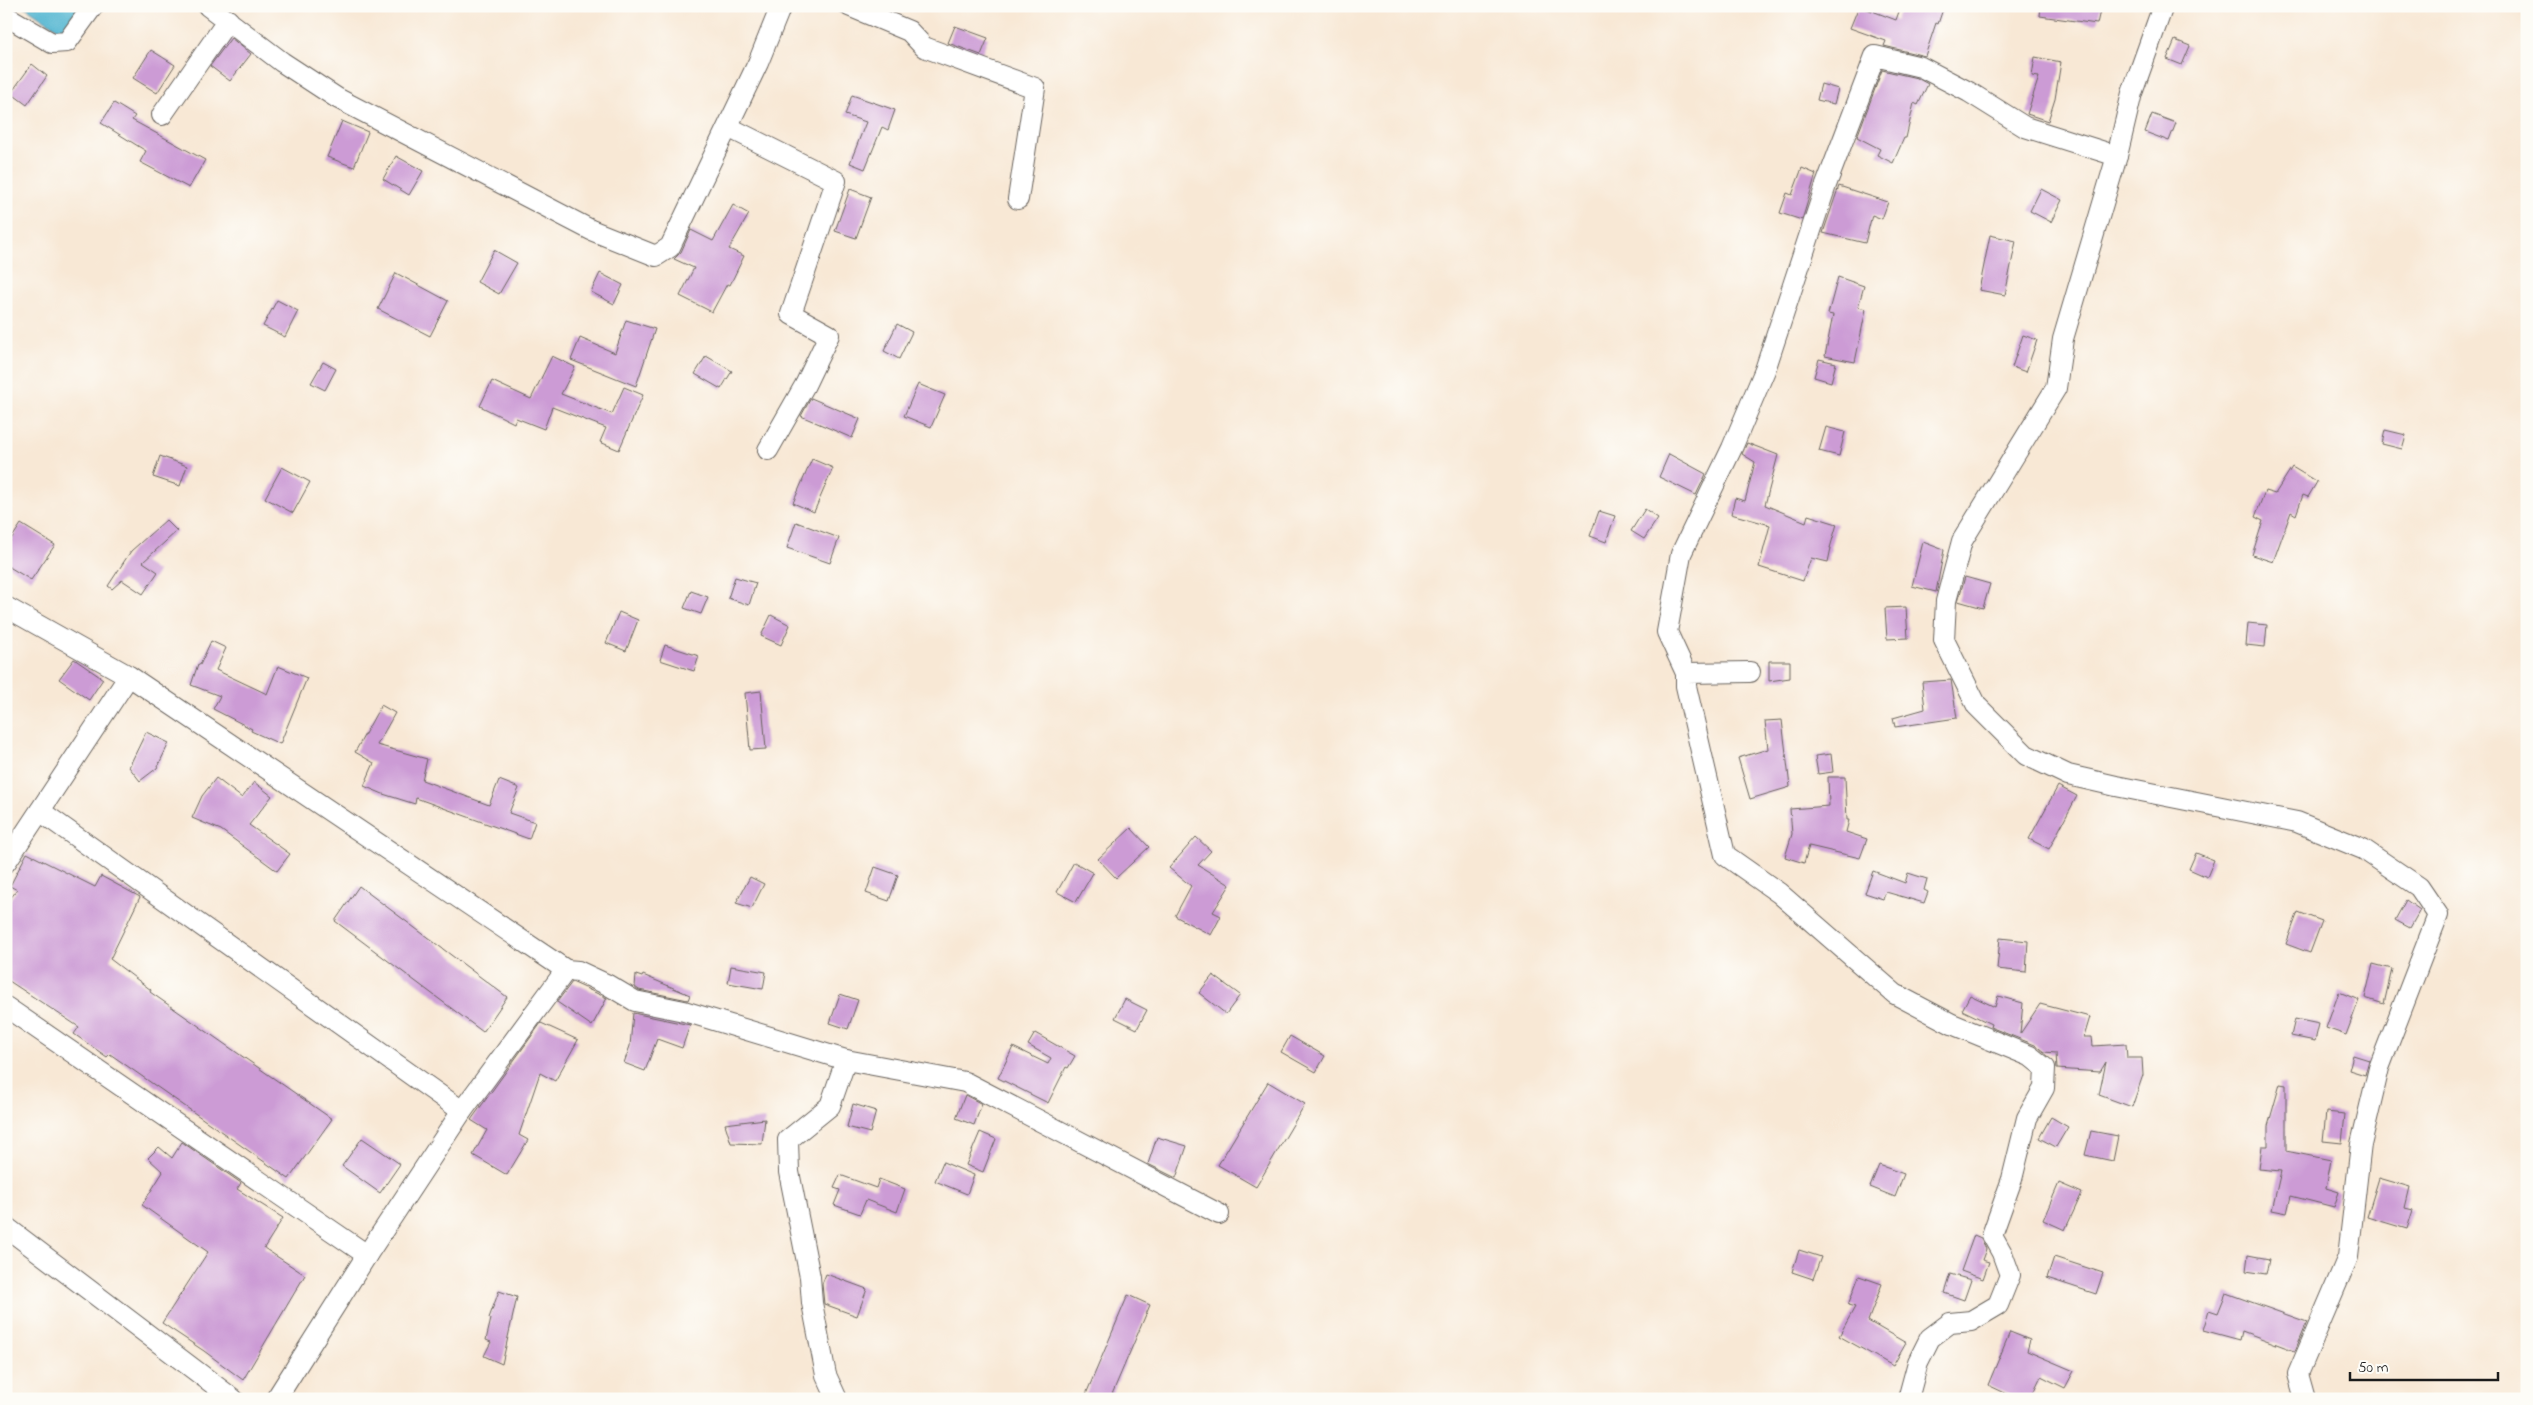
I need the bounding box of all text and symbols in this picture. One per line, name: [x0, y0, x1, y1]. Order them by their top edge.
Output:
scale bar: [2350, 1350, 2498, 1382]
text: 50 m: [2358, 1357, 2389, 1379]

